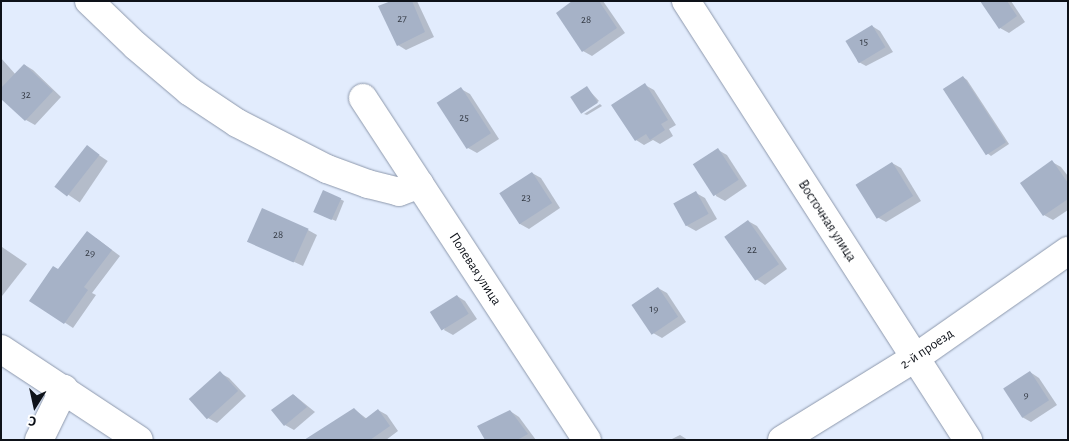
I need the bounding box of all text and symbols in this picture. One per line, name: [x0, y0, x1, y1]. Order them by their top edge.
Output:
house number: 27: [397, 12, 407, 26]
house number: 28: [581, 13, 591, 27]
house number: 15: [860, 35, 868, 49]
house number: 32: [21, 88, 31, 102]
house number: 25: [459, 111, 469, 125]
street label: Восточная улица: [794, 177, 860, 265]
house number: 23: [521, 191, 531, 205]
house number: 28: [273, 228, 283, 242]
street label: Полевая улица: [445, 229, 505, 309]
house number: 22: [747, 243, 757, 257]
house number: 29: [85, 246, 95, 260]
house number: 19: [650, 302, 658, 316]
street label: 2-й проезд: [897, 325, 957, 373]
north arrow: [10, 381, 60, 431]
house number: 9: [1023, 388, 1029, 402]
text: С: [27, 413, 37, 428]

